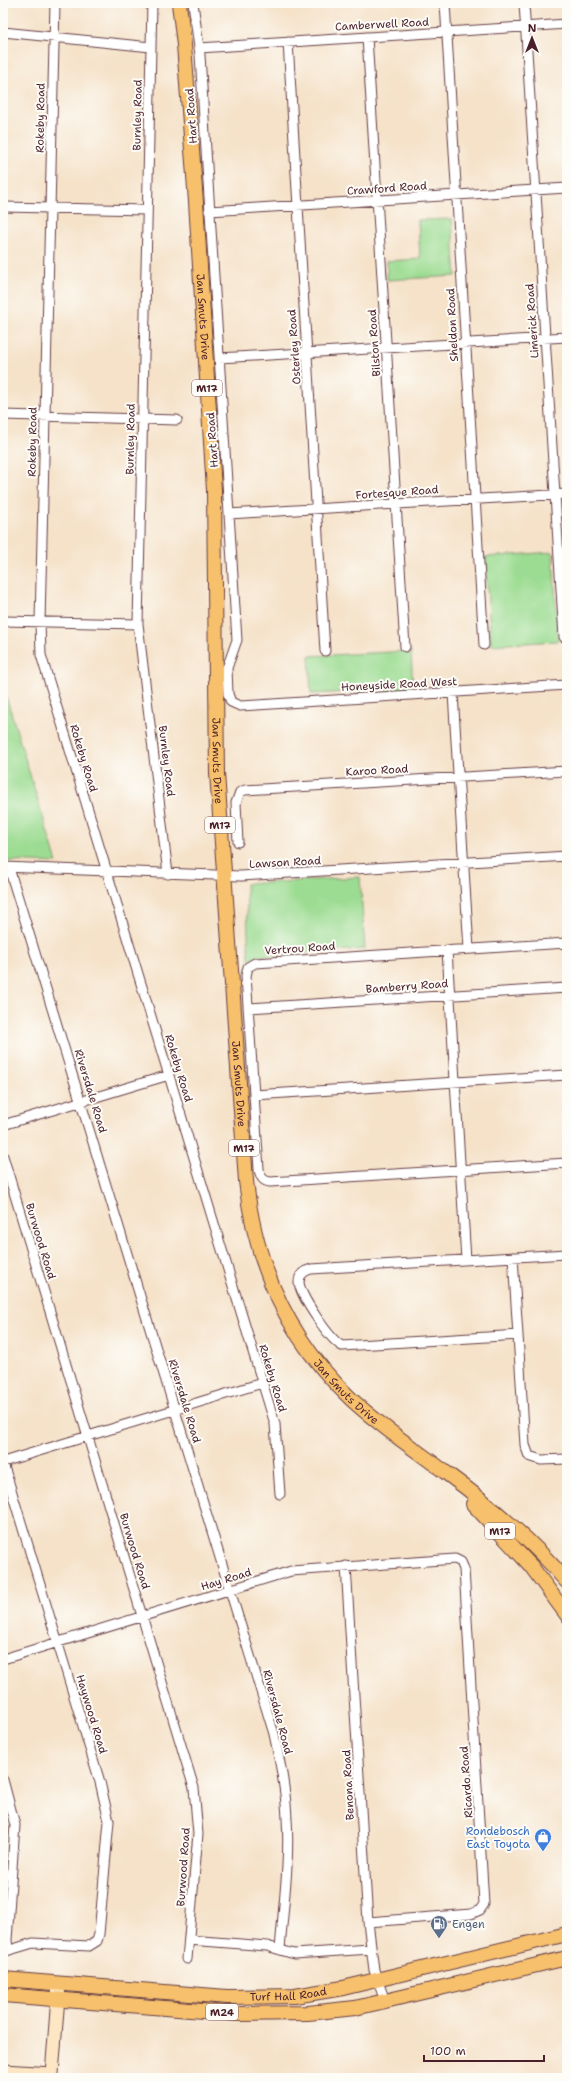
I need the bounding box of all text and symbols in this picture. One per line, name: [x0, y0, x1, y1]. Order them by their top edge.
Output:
street label: Camberwell Road: [335, 15, 429, 34]
north arrow: [512, 18, 552, 58]
text: N: [528, 21, 537, 36]
street label: Burnley Road: [129, 79, 146, 151]
street label: Rokeby Road: [32, 83, 49, 153]
street label: Hart Road: [182, 88, 201, 144]
street label: Crawford Road: [346, 178, 428, 199]
street label: Jan Smuts Drive: [193, 273, 213, 361]
street label: Limerick Road: [522, 283, 543, 359]
street label: Sheldon Road: [443, 288, 462, 362]
street label: Osterley Road: [284, 309, 305, 385]
street label: Bilston Road: [365, 309, 384, 377]
road number: M17: [192, 380, 222, 396]
street label: Burnley Road: [122, 403, 139, 475]
street label: Rokeby Road: [24, 407, 41, 477]
street label: Hart Road: [203, 412, 222, 468]
street label: Fortesque Road: [355, 482, 439, 503]
street label: Honeyside Road West: [341, 674, 458, 695]
street label: Jan Smuts Drive: [208, 717, 226, 804]
street label: Rokeby Road: [66, 722, 101, 794]
street label: Burnley Road: [155, 725, 178, 797]
street label: Karoo Road: [345, 761, 409, 780]
road number: M17: [205, 817, 235, 833]
street label: Lawson Road: [249, 853, 321, 872]
street label: Vertrou Road: [264, 939, 336, 958]
street label: Bamberry Road: [365, 976, 449, 997]
street label: Rokeby Road: [161, 1032, 196, 1104]
street label: Jan Smuts Drive: [228, 1040, 249, 1128]
street label: Riversdale Road: [71, 1047, 110, 1135]
road number: M17: [229, 1140, 259, 1156]
street label: Burwood Road: [22, 1201, 59, 1281]
street label: Rokeby Road: [255, 1342, 290, 1414]
street label: Jan Smuts Drive: [310, 1356, 382, 1428]
street label: Riversdale Road: [165, 1357, 204, 1445]
street label: Burwood Road: [116, 1511, 153, 1591]
road number: M17: [485, 1523, 515, 1539]
street label: Hay Road: [199, 1565, 253, 1594]
street label: Riversdale Road: [259, 1668, 296, 1756]
street label: Haywood Road: [72, 1673, 111, 1756]
street label: Ricardo Road: [457, 1745, 476, 1818]
street label: Benona Road: [339, 1749, 358, 1821]
place label: Rondebosch East Toyota: [466, 1824, 530, 1852]
street label: Burwood Road: [173, 1827, 194, 1907]
shop icon: Rondebosch East Toyota: [533, 1827, 553, 1852]
fuel station icon: Engen: [429, 1914, 449, 1939]
place label: Engen: [452, 1917, 485, 1932]
street label: Turf Hall Road: [249, 1984, 328, 2005]
road number: M24: [206, 2004, 238, 2020]
scale bar: [424, 2037, 544, 2063]
text: 100 m: [430, 2043, 466, 2059]

